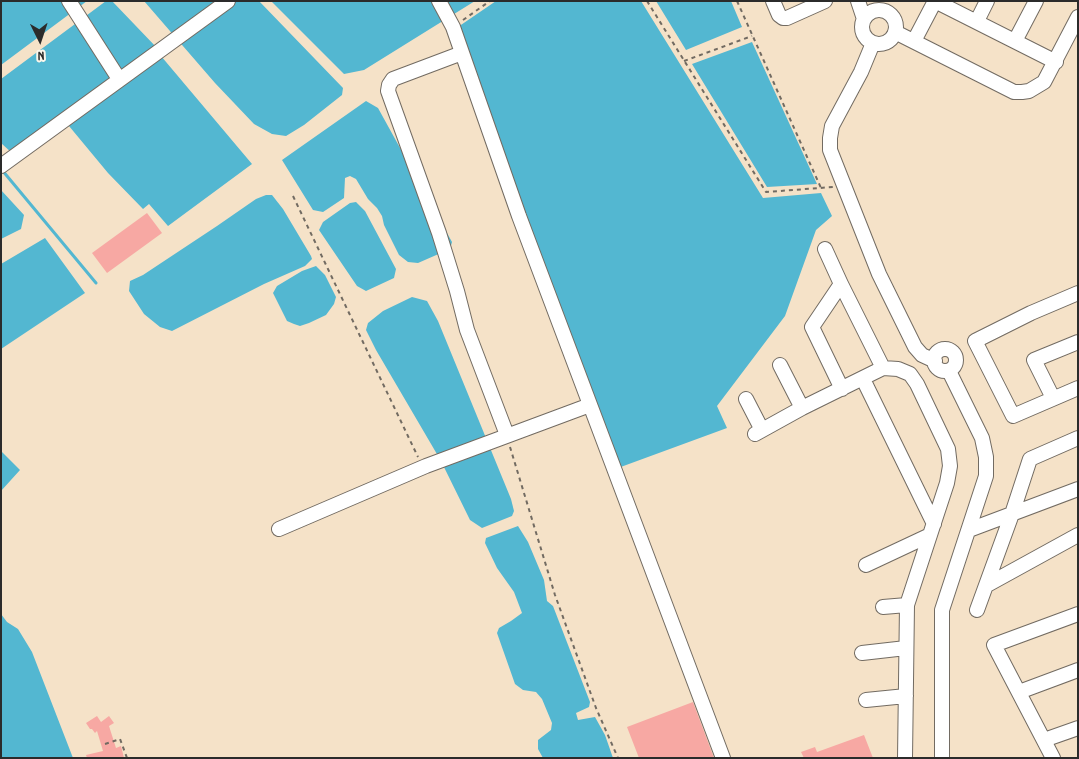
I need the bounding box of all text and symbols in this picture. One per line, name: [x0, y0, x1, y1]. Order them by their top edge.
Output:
north arrow: [15, 15, 65, 65]
text: N: [37, 45, 45, 65]

